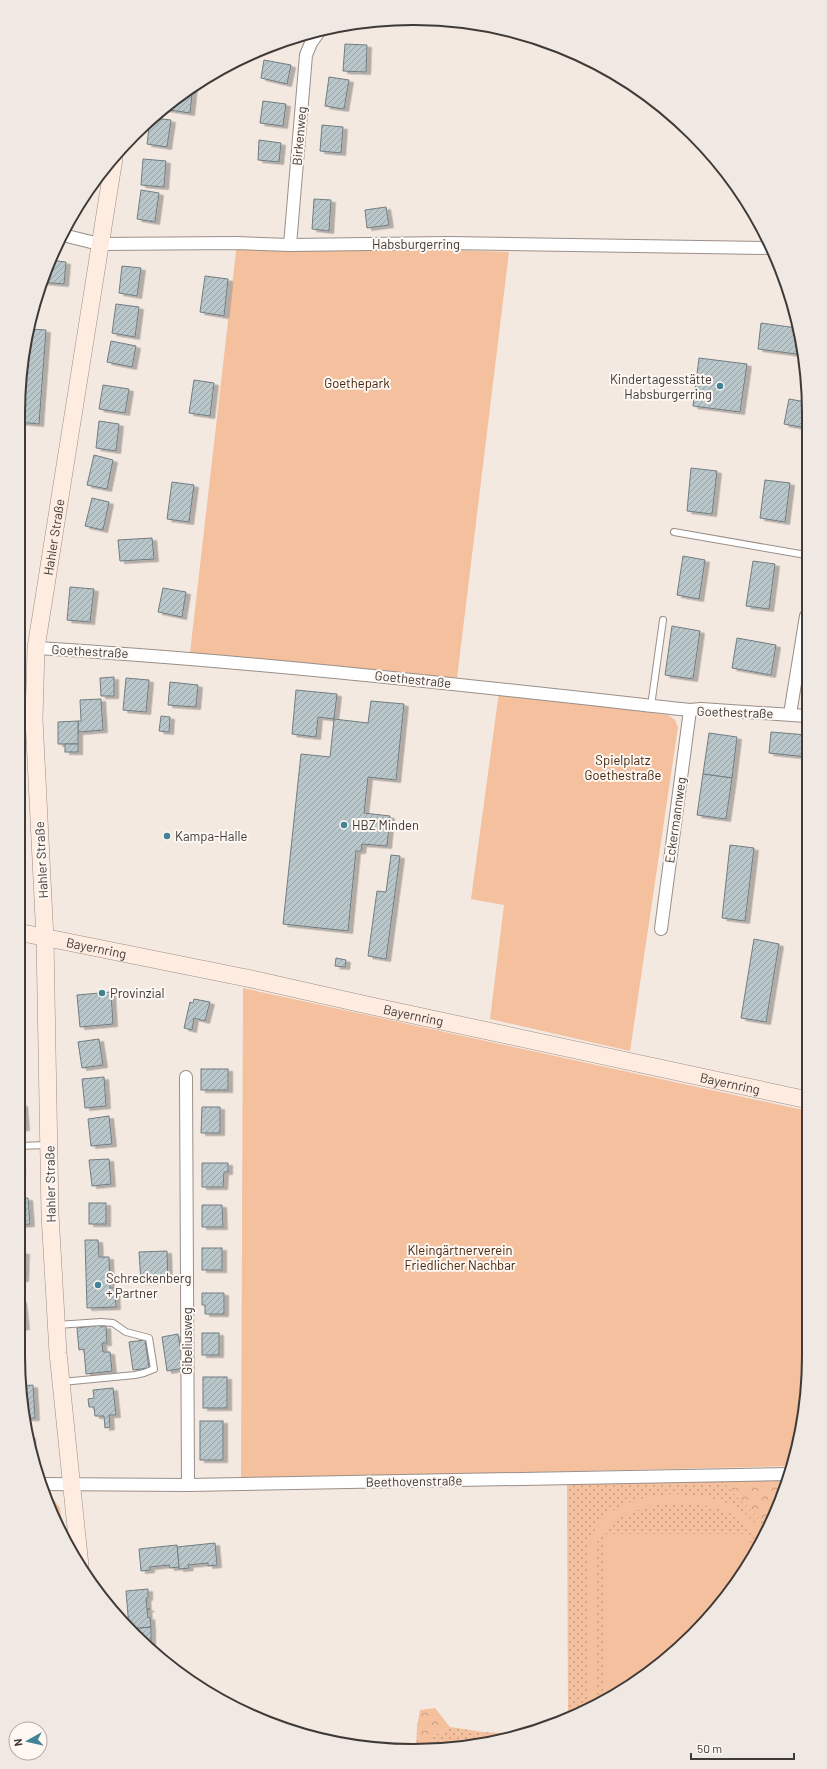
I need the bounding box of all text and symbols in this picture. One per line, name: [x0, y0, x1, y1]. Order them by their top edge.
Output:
street label: Birkenweg: [288, 106, 310, 166]
street label: Habsburgerring: [372, 236, 460, 252]
place label: Kindertagesstätte Habsburgerring: [610, 371, 712, 402]
park label: Goethepark: [324, 375, 390, 391]
marker: Kindertagesstätte Habsburgerring: [715, 381, 725, 391]
street label: Hahler Straße: [40, 498, 68, 577]
street label: Goethestraße: [51, 641, 129, 661]
street label: Goethestraße: [374, 667, 452, 691]
street label: Goethestraße: [696, 703, 774, 721]
park label: Spielplatz Goethestraße: [585, 752, 661, 783]
street label: Eckermannweg: [661, 776, 689, 864]
place label: HBZ Minden: [352, 817, 419, 833]
marker: HBZ Minden: [339, 820, 349, 830]
street label: Hahler Straße: [31, 821, 51, 899]
place label: Kampa-Halle: [175, 828, 247, 844]
marker: Kampa-Halle: [162, 831, 172, 841]
street label: Bayernring: [65, 934, 128, 962]
place label: Provinzial: [110, 985, 164, 1001]
marker: Provinzial: [97, 988, 107, 998]
street label: Bayernring: [382, 1001, 445, 1029]
street label: Bayernring: [699, 1069, 762, 1097]
street label: Hahler Straße: [41, 1145, 59, 1223]
park label: Kleingärtnerverein Friedlicher Nachbar: [404, 1242, 516, 1273]
place label: Schreckenberg + Partner: [106, 1270, 191, 1301]
marker: Schreckenberg + Partner: [93, 1280, 103, 1290]
street label: Gibeliusweg: [179, 1307, 195, 1375]
street label: Beethovenstraße: [365, 1472, 463, 1490]
north arrow: [8, 1721, 48, 1761]
scale bar: [691, 1735, 794, 1761]
text: N: [11, 1738, 25, 1747]
text: 50 m: [697, 1741, 722, 1755]

